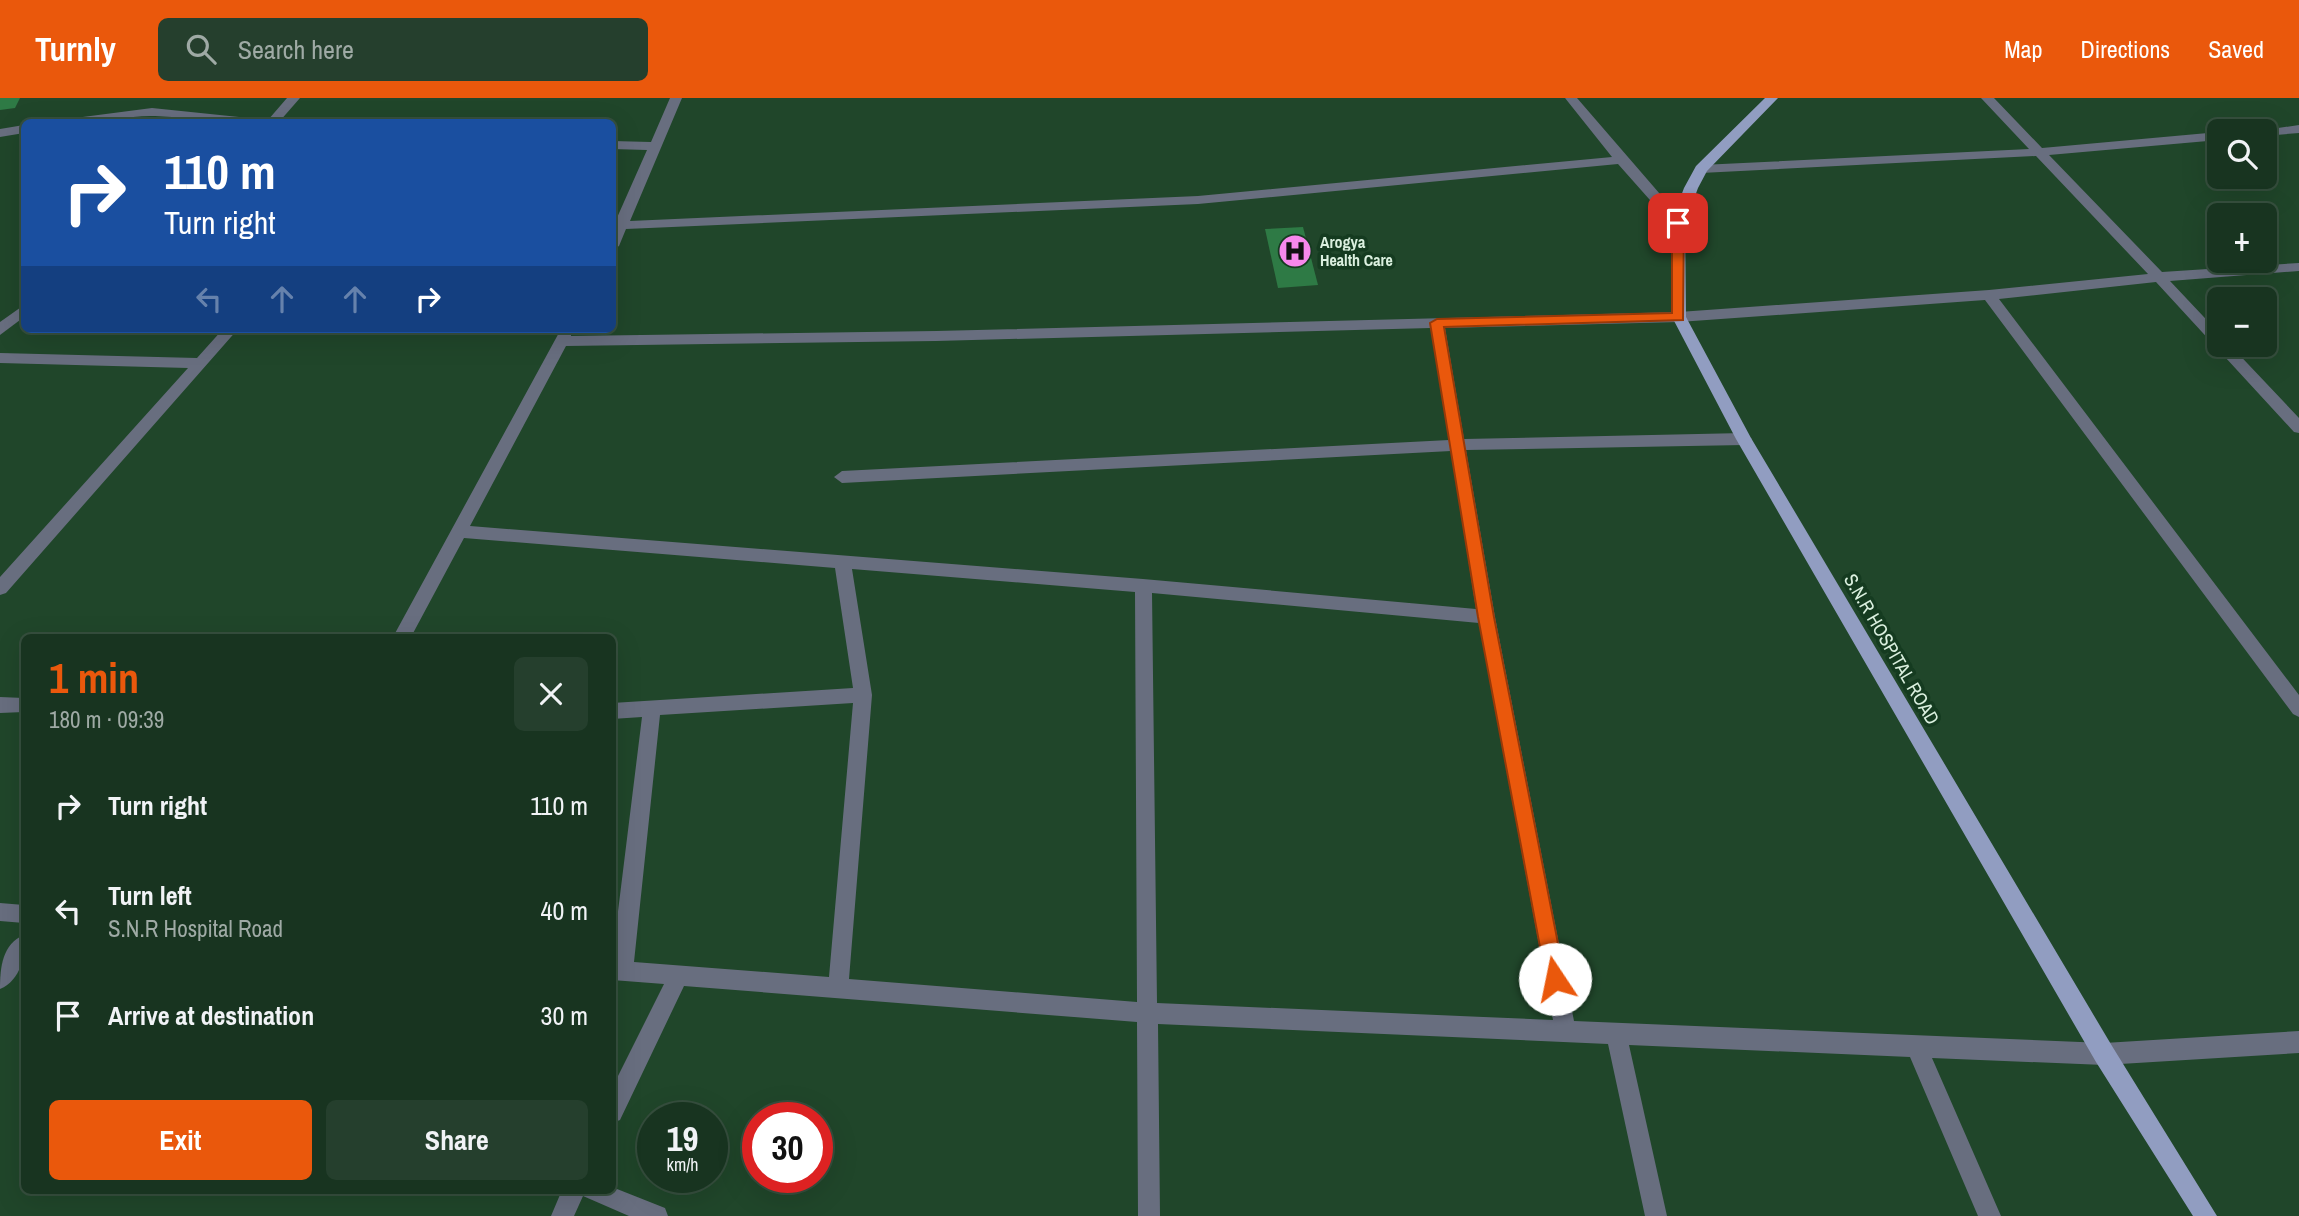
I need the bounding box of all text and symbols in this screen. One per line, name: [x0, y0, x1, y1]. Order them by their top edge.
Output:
search box: [158, 18, 648, 81]
text: Turnly: [35, 27, 116, 71]
icon: search: [182, 30, 220, 68]
text: Search here: [238, 32, 354, 67]
text: Map: [2004, 33, 2042, 65]
text: Directions: [2080, 33, 2170, 65]
text: Saved: [2208, 33, 2264, 65]
map controls: [2207, 119, 2277, 357]
button: search: [2207, 119, 2277, 189]
text: 110 m: [164, 138, 276, 204]
icon: right: [49, 147, 140, 238]
pin: [1648, 193, 1708, 253]
text: Turn right: [164, 201, 276, 244]
button: +: [2207, 203, 2277, 273]
icon: arrive: [1659, 204, 1697, 242]
place label: Arogya Health Care: [1320, 231, 1393, 271]
hospital icon: Arogya Health Care: [1276, 232, 1314, 270]
icon: left: [190, 280, 228, 318]
icon: ahead: [263, 280, 301, 318]
icon: ahead: [336, 280, 374, 318]
icon: right: [409, 280, 447, 318]
button: −: [2207, 287, 2277, 357]
street label: S.N.R HOSPITAL ROAD: [1838, 569, 1946, 729]
text: 1 min: [49, 650, 139, 706]
button: close: [514, 657, 588, 731]
text: 180 m · 09:39: [49, 704, 164, 735]
icon: right: [49, 787, 87, 825]
text: Turn right: [108, 788, 207, 823]
text: 110 m: [530, 788, 588, 823]
text: Turn left: [108, 878, 192, 913]
icon: left: [49, 892, 87, 930]
text: 40 m: [541, 893, 588, 928]
text: S.N.R Hospital Road: [108, 913, 283, 944]
position arrow: [1518, 942, 1592, 1016]
icon: arrive: [49, 997, 87, 1035]
text: Arrive at destination: [108, 998, 314, 1033]
text: 30 m: [541, 998, 588, 1033]
button: Exit: [49, 1100, 312, 1180]
button: Share: [326, 1100, 588, 1180]
speed limit sign: 30: [742, 1102, 833, 1193]
text: 19: [667, 1115, 698, 1162]
text: km/h: [667, 1152, 699, 1177]

